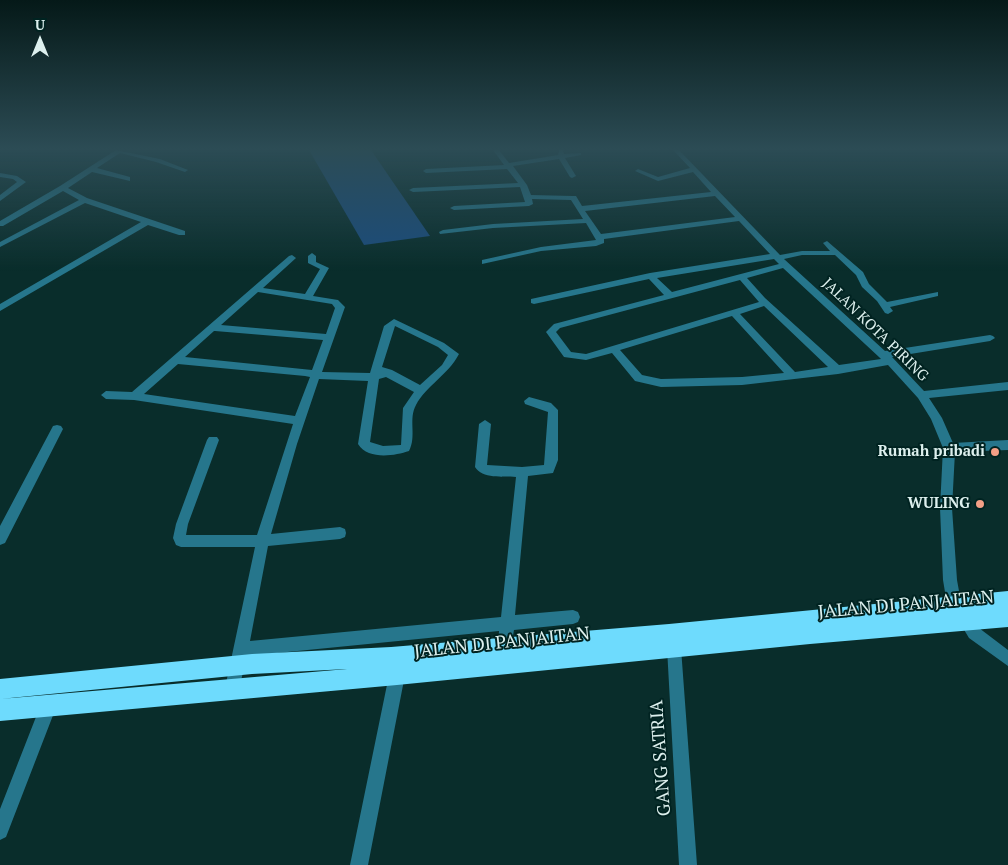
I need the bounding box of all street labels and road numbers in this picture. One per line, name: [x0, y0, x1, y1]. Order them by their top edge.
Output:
street label: JALAN KOTA PIRING: [818, 275, 932, 385]
street label: JALAN DI PANJAITAN: [817, 587, 995, 623]
street label: JALAN DI PANJAITAN: [413, 623, 591, 663]
street label: GANG SATRIA: [646, 699, 676, 817]

